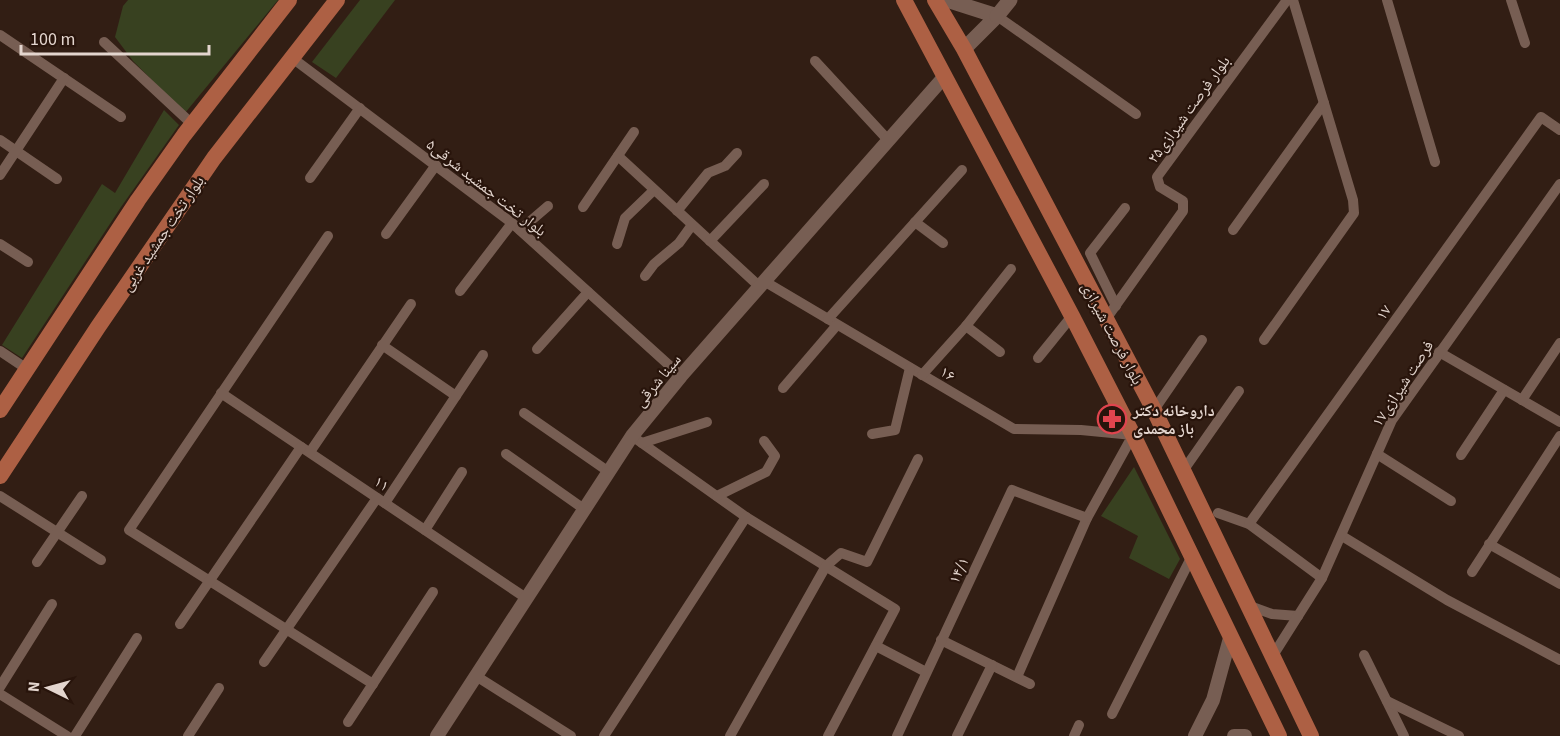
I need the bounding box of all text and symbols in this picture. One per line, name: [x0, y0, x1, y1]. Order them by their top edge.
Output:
scale bar: [21, 18, 208, 56]
text: 100 m: [30, 27, 75, 52]
street label: بلوار فرصت شیرازی۲۵: [1142, 51, 1235, 168]
street label: بلوار تخت جمشید شرقی۵: [422, 134, 551, 242]
street label: بلوار تخت جمشید غربی: [116, 171, 210, 296]
street label: بلوار فرصت شیرازی: [1076, 278, 1149, 389]
street label: ۱۷: [1371, 300, 1397, 325]
street label: ۱۷فرصت شیرازی: [1367, 336, 1439, 431]
street label: سینا شرقی: [629, 349, 686, 412]
street label: ۱۶: [936, 361, 959, 387]
place label: داروخانه دکتر باز محمدی: [1132, 400, 1215, 440]
pharmacy icon: داروخانه دکتر باز محمدی: [1096, 403, 1128, 435]
street label: ۱۱: [369, 471, 394, 497]
street label: ۱۴/۱: [943, 553, 975, 587]
north arrow: [18, 658, 78, 718]
text: N: [23, 681, 45, 693]

